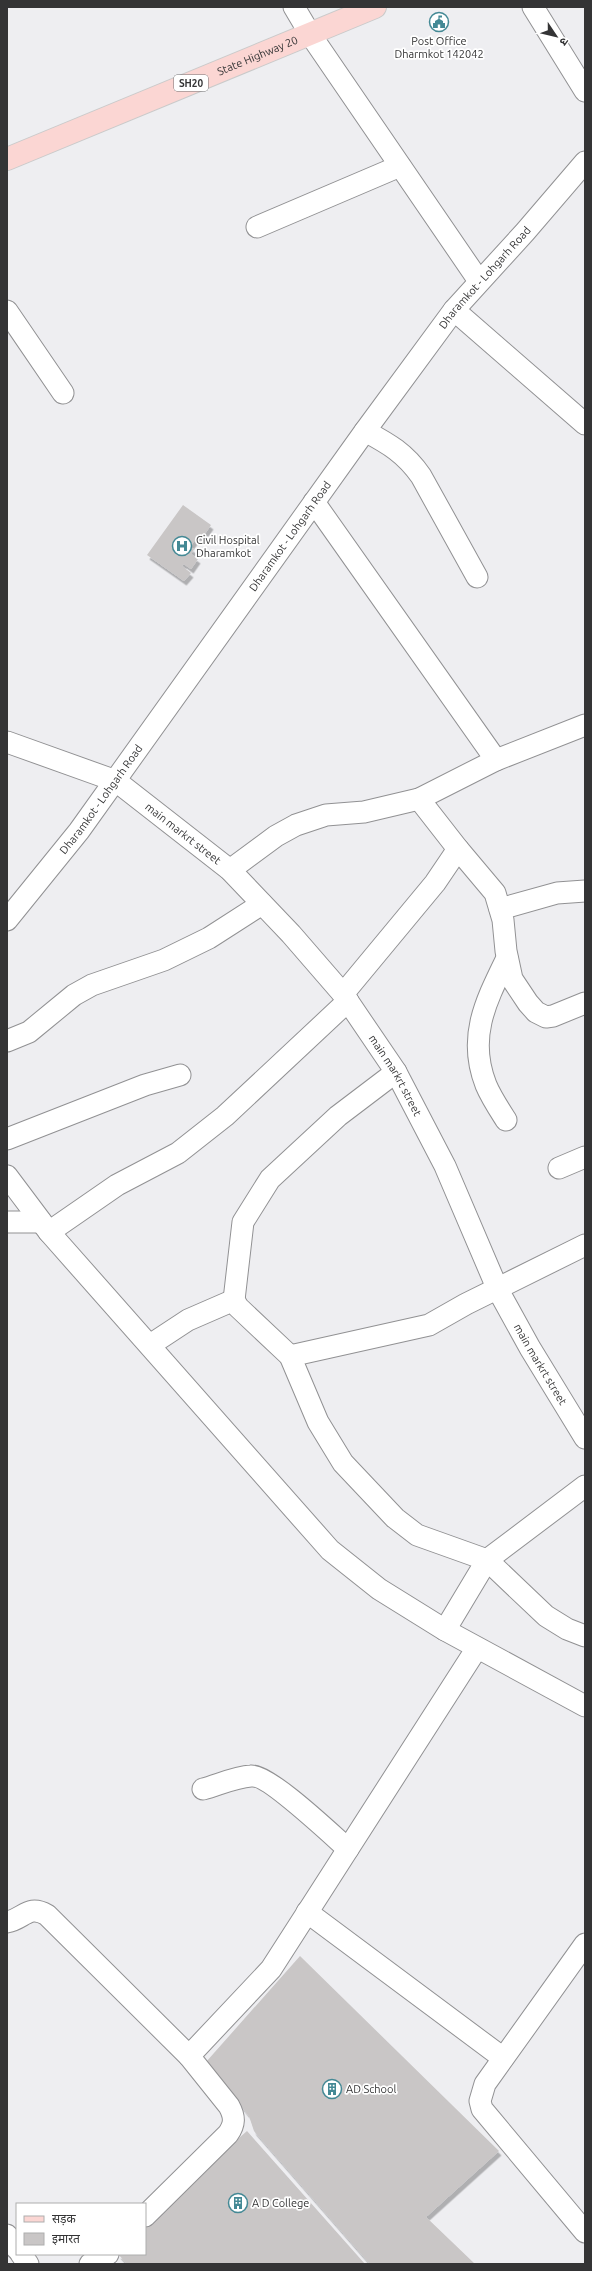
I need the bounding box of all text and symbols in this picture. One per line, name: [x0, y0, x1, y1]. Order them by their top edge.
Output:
public building icon: Post Office Dharmkot 142042: [428, 11, 450, 33]
north arrow: [536, 16, 576, 56]
street label: State Highway 20: [215, 34, 300, 78]
place label: Post Office Dharmkot 142042: [394, 35, 484, 60]
text: उ: [557, 36, 571, 48]
road number: SH20: [174, 75, 208, 91]
street label: Dharamkot - Lohgarh Road: [436, 224, 533, 331]
street label: Dharamkot - Lohgarh Road: [247, 479, 333, 593]
place label: Civil Hospital Dharamkot: [196, 534, 260, 559]
hospital icon: Civil Hospital Dharamkot: [171, 535, 193, 557]
street label: Dharamkot - Lohgarh Road: [57, 742, 145, 856]
street label: main markrt street: [143, 800, 224, 867]
street label: main markrt street: [366, 1032, 424, 1119]
street label: main markrt street: [512, 1322, 570, 1408]
building icon: AD School: [321, 2078, 343, 2100]
place label: AD School: [346, 2083, 396, 2095]
building icon: A D College: [227, 2192, 249, 2214]
place label: A D College: [252, 2197, 309, 2209]
legend: [16, 2203, 146, 2255]
text: सड़क: [52, 2212, 77, 2226]
text: इमारत: [52, 2232, 81, 2246]

